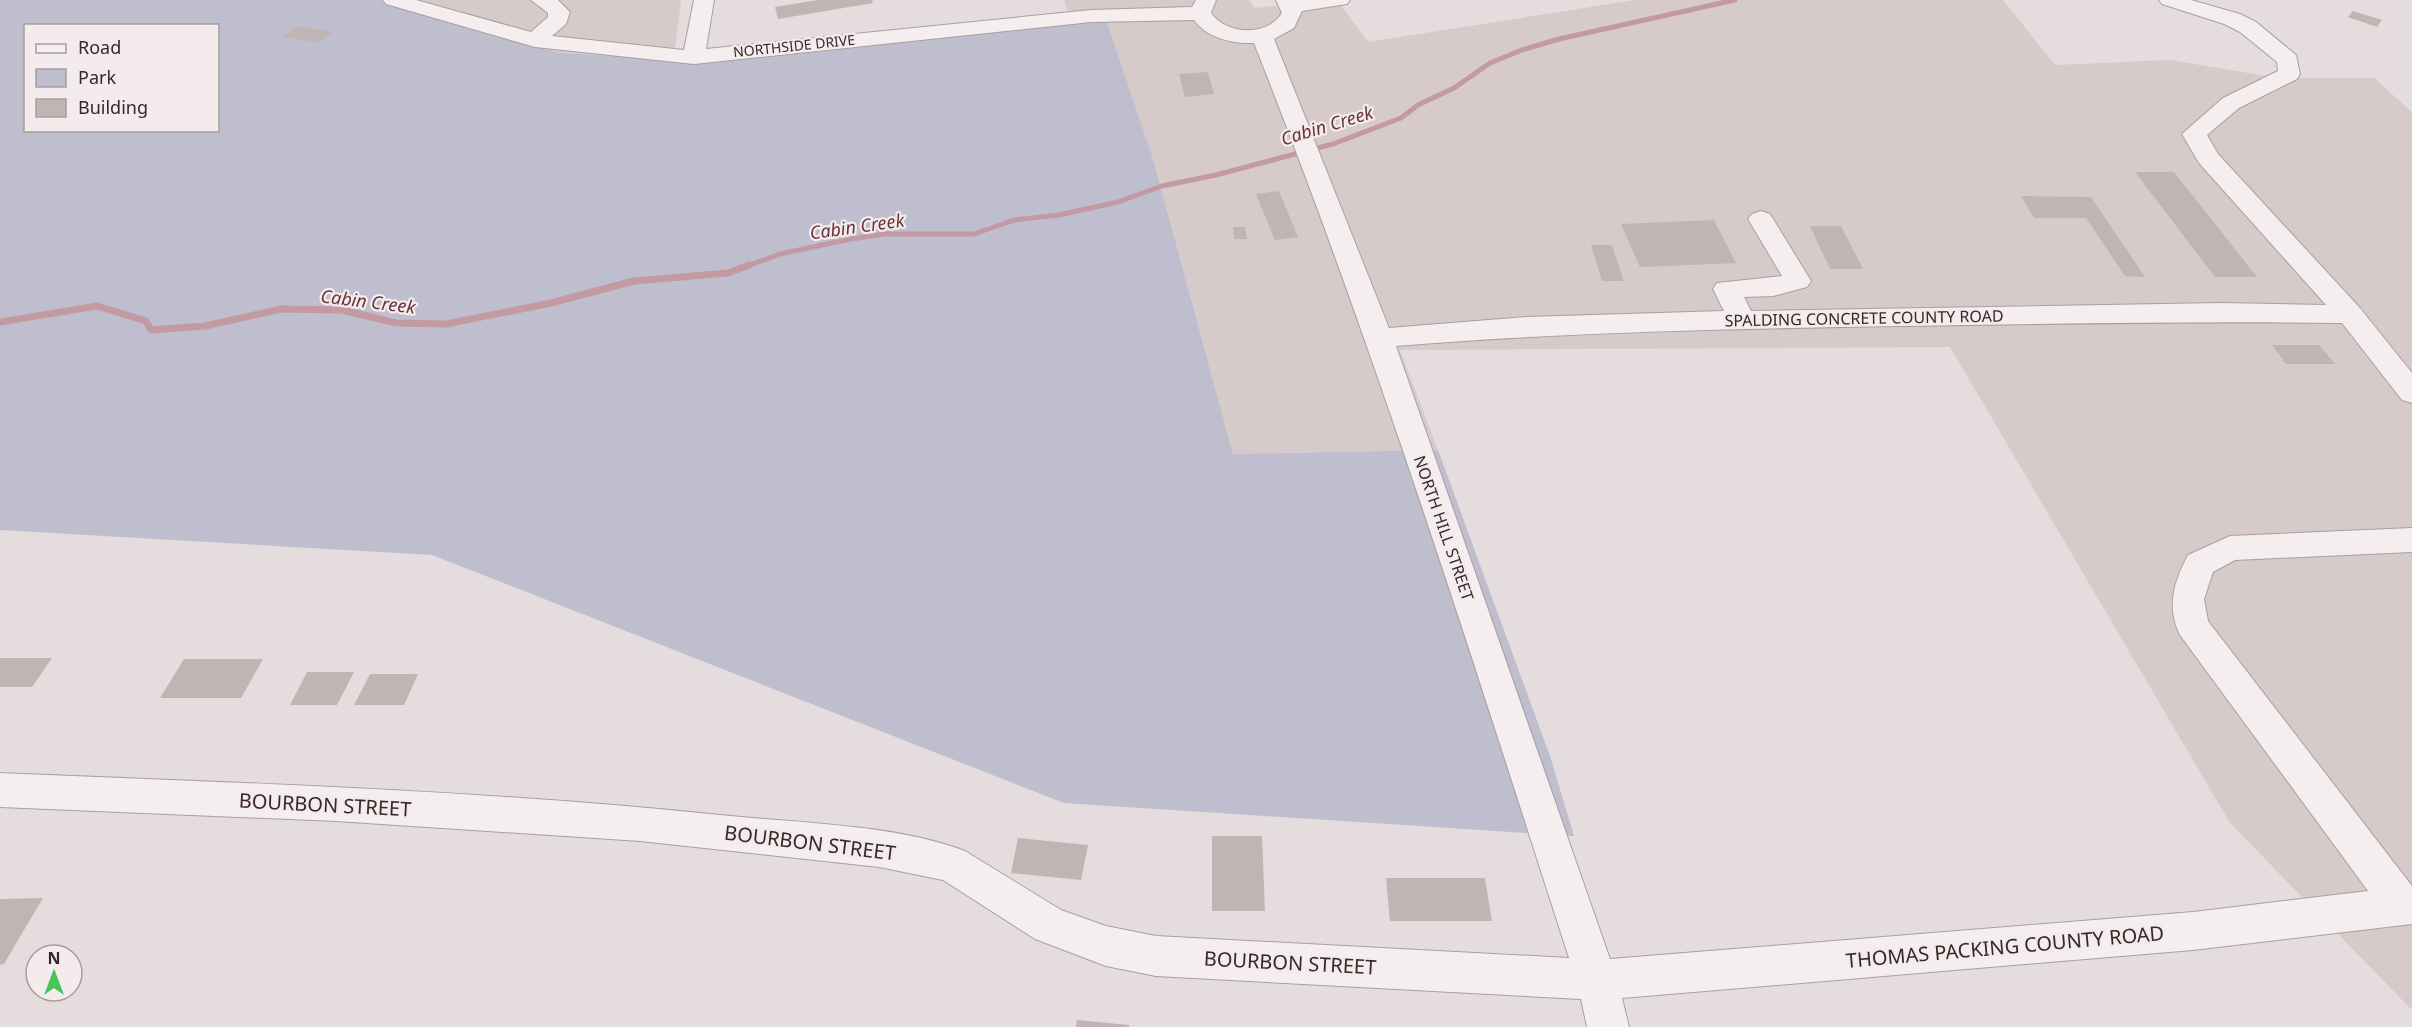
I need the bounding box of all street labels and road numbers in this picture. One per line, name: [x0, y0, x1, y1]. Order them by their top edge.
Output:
street label: NORTHSIDE DRIVE: [732, 30, 856, 61]
street label: SPALDING CONCRETE COUNTY ROAD: [1724, 305, 2004, 331]
street label: NORTH HILL STREET: [1409, 453, 1479, 604]
street label: BOURBON STREET: [238, 787, 412, 822]
street label: BOURBON STREET: [723, 819, 897, 866]
street label: THOMAS PACKING COUNTY ROAD: [1845, 919, 2165, 974]
street label: BOURBON STREET: [1203, 945, 1377, 980]

